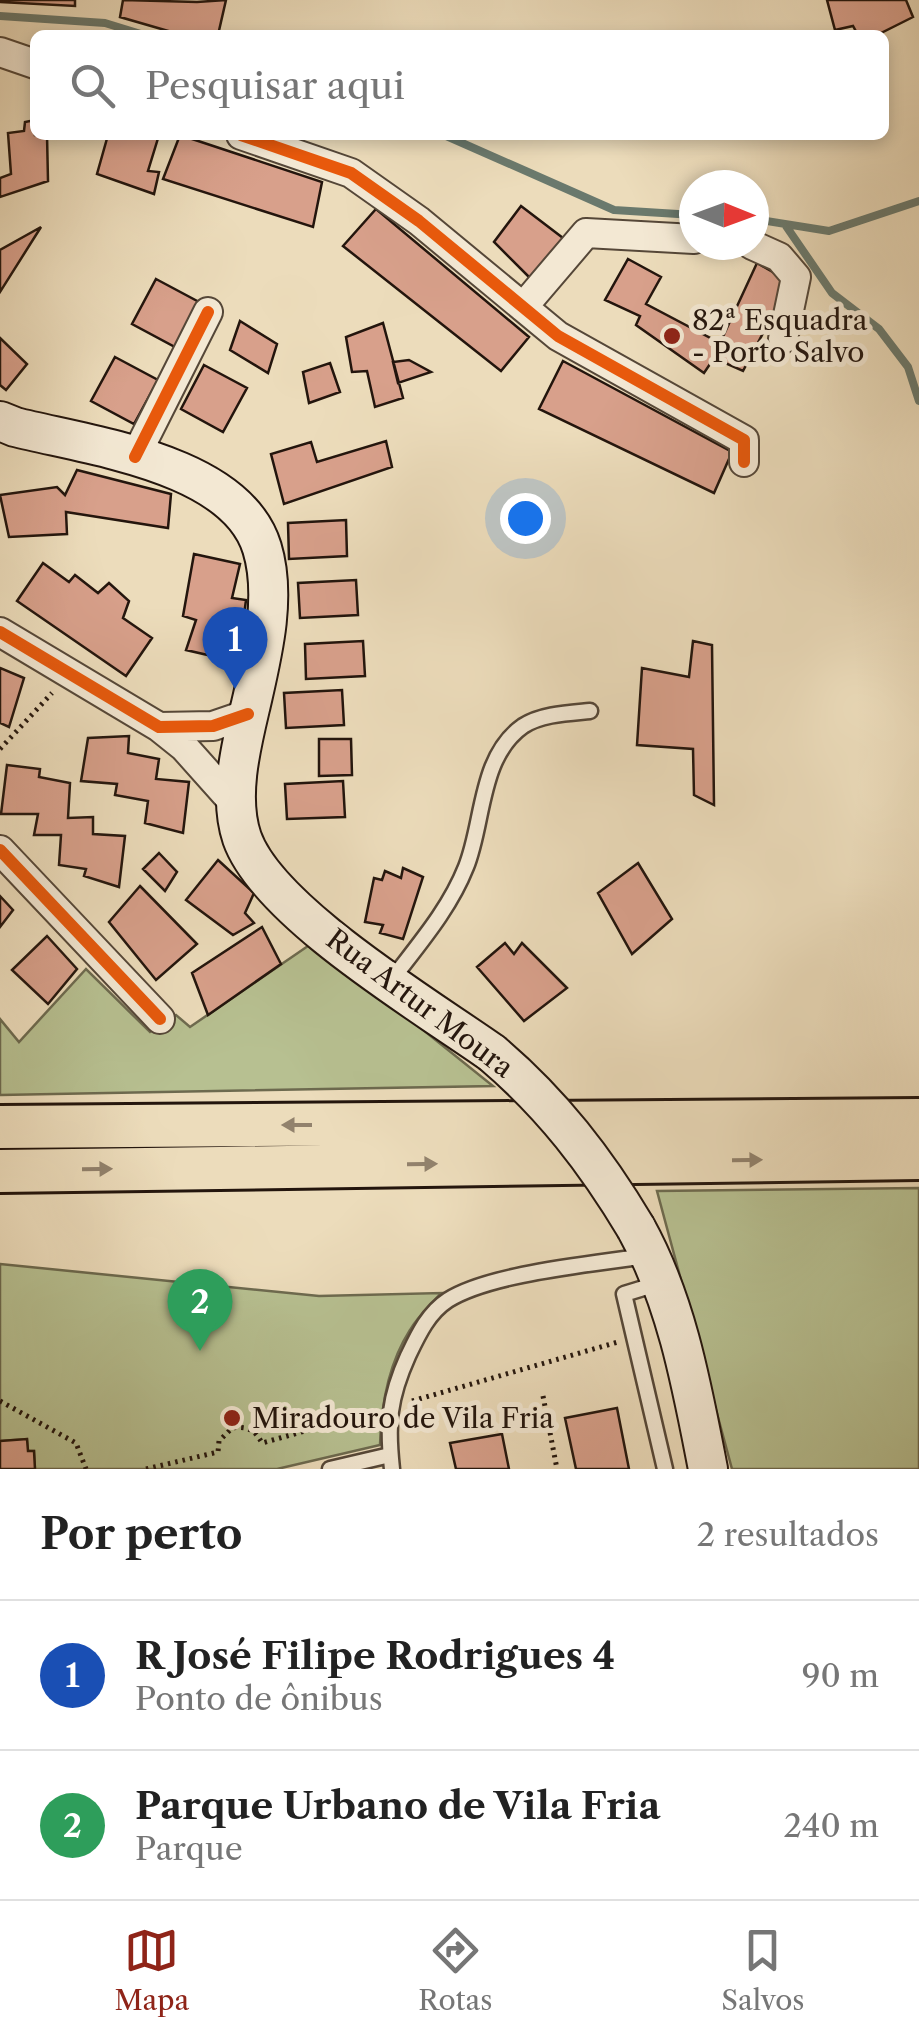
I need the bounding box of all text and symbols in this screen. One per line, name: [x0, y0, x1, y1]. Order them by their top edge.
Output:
search box: [30, 30, 889, 140]
icon: search: [65, 58, 120, 113]
text: Pesquisar aqui: [145, 62, 405, 109]
north arrow: [679, 170, 769, 260]
place label: 82ª Esquadra - Porto Salvo: [692, 303, 868, 369]
marker: 82ª Esquadra - Porto Salvo: [661, 325, 683, 347]
your location: [500, 493, 551, 544]
pin: 1: [202, 606, 268, 689]
street label: Rua Artur Moura: [320, 922, 520, 1085]
one-way arrow: [280, 1117, 312, 1133]
one-way arrow: [732, 1152, 764, 1168]
one-way arrow: [407, 1156, 439, 1172]
one-way arrow: [82, 1161, 114, 1177]
pin: 2: [168, 1268, 232, 1351]
place label: Miradouro de Vila Fria: [252, 1401, 554, 1435]
marker: Miradouro de Vila Fria: [221, 1407, 243, 1429]
text: Por perto: [40, 1508, 243, 1560]
text: 2 resultados: [697, 1515, 879, 1554]
text: R José Filipe Rodrigues 4: [135, 1632, 615, 1679]
text: 1: [65, 1656, 80, 1695]
text: 90 m: [802, 1656, 879, 1695]
text: Ponto de ônibus: [135, 1679, 383, 1718]
text: Parque Urbano de Vila Fria: [135, 1782, 660, 1829]
text: 2: [63, 1806, 82, 1845]
text: 240 m: [783, 1806, 879, 1845]
text: Parque: [135, 1829, 243, 1868]
tab: Mapa: [114, 1923, 189, 2017]
tab: Rotas: [418, 1923, 492, 2017]
tab: Salvos: [721, 1923, 805, 2017]

